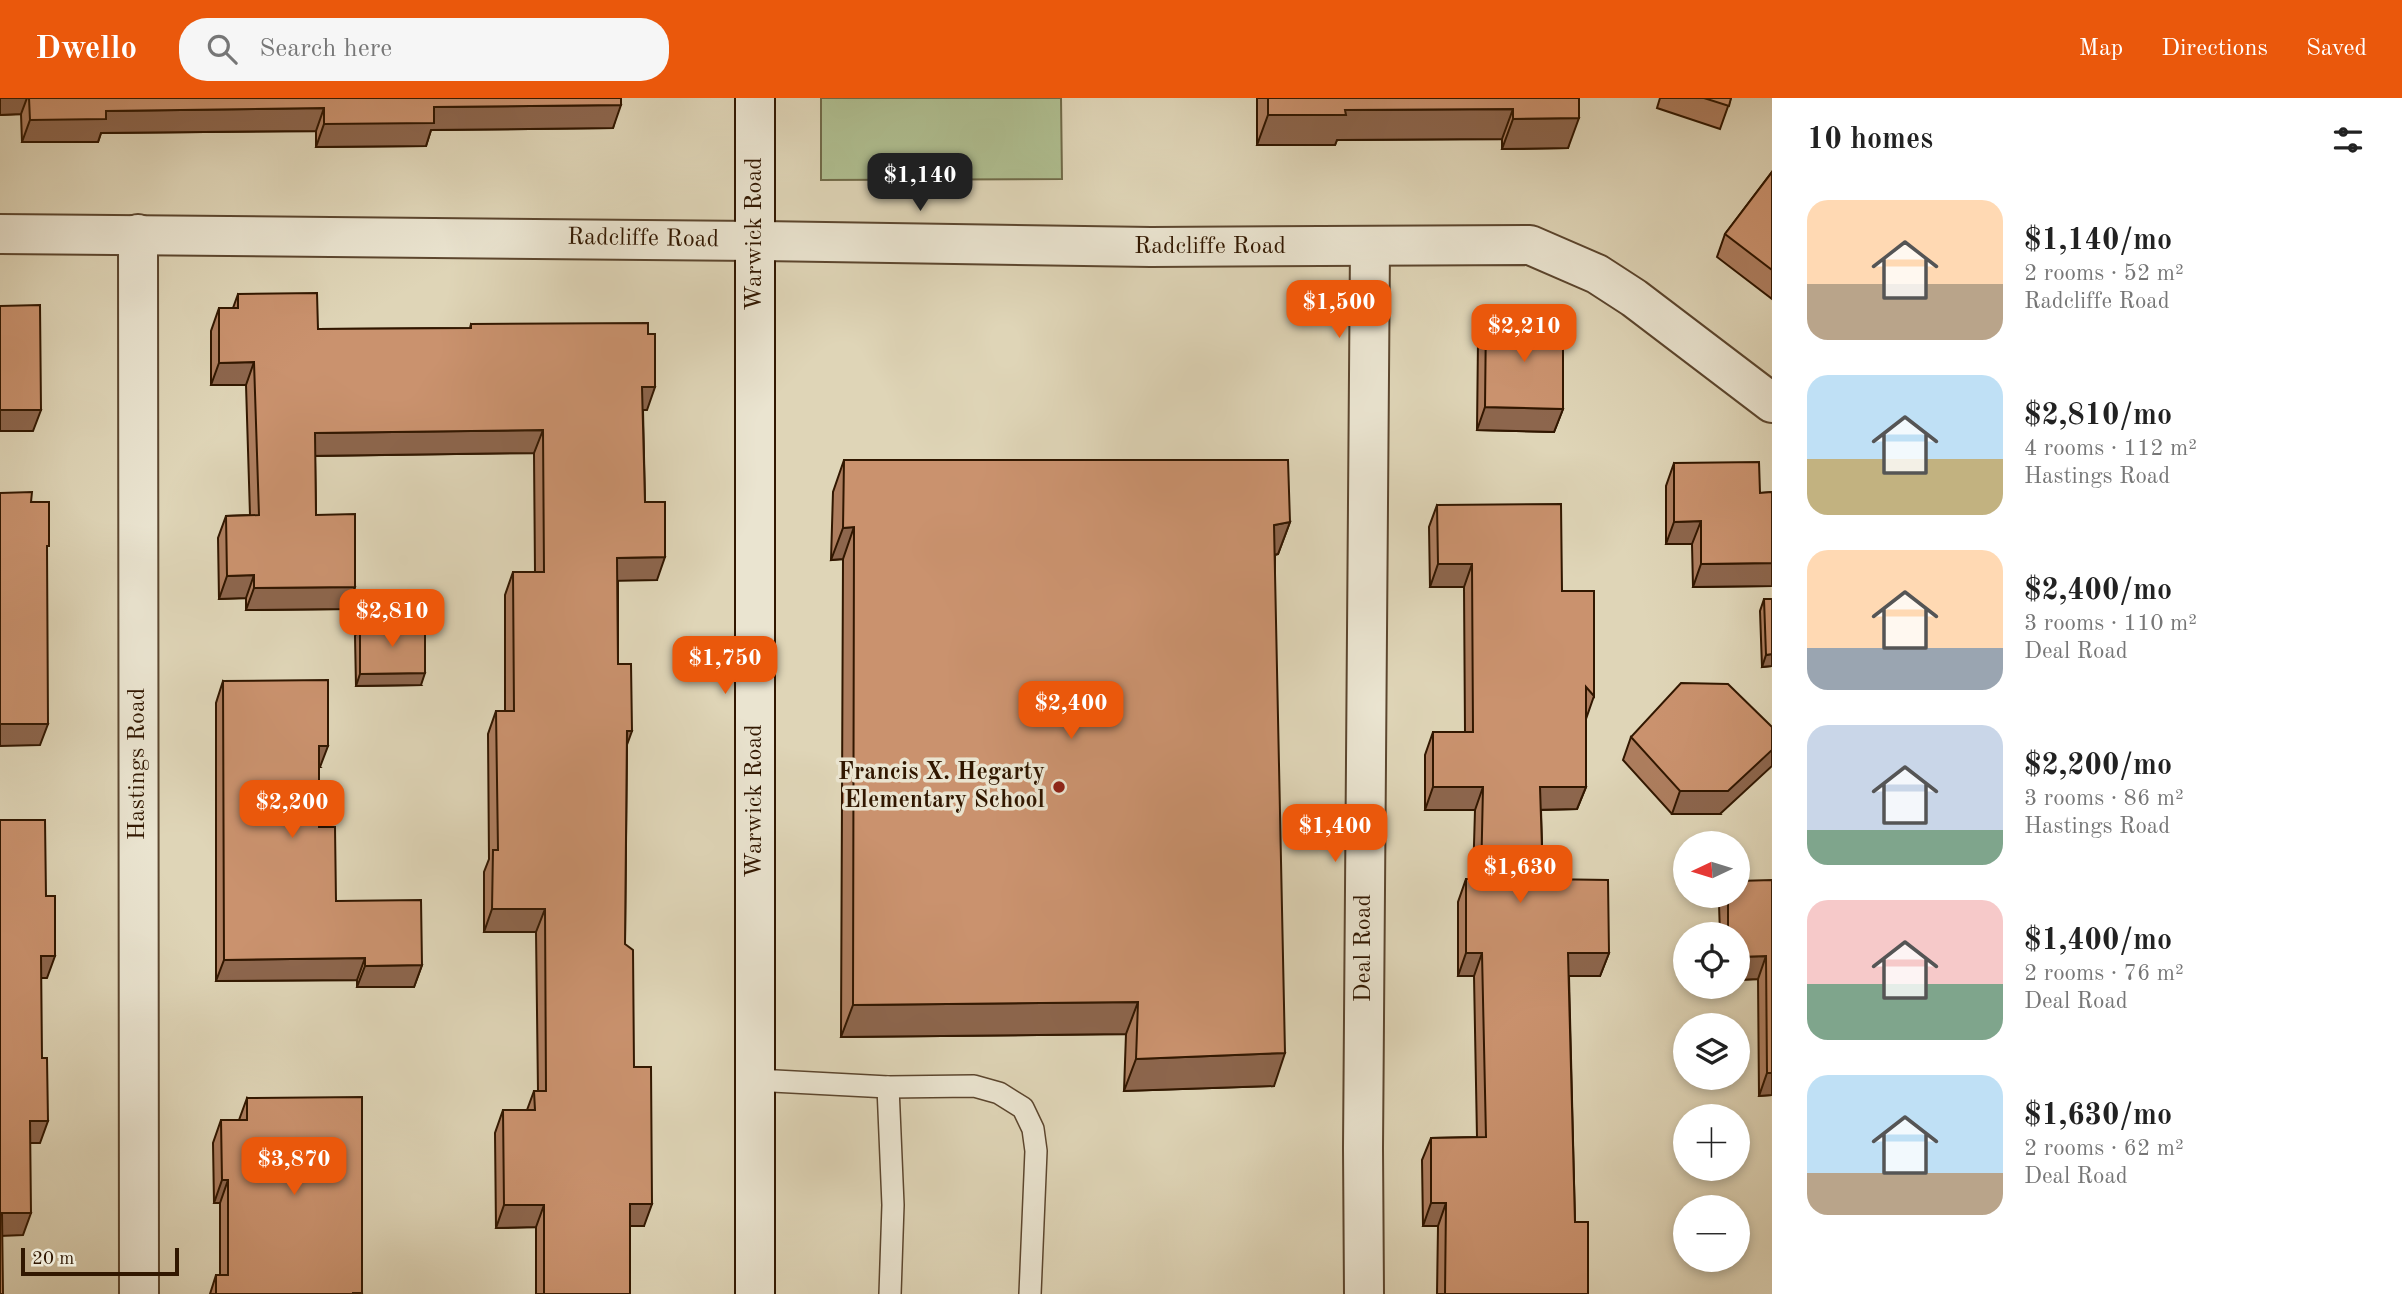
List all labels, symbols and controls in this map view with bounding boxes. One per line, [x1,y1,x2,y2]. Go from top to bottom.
search box [179,18,669,81]
icon: search [203,30,241,68]
text: Dwello [35,33,137,66]
text: Search here [259,36,392,62]
text: Map [2079,37,2123,61]
text: Directions [2161,37,2268,61]
text: Saved [2306,37,2367,61]
icon: filters [2329,121,2367,159]
text: 10 homes [1807,125,1933,155]
pin: $1,140 [863,153,977,213]
street label: Warwick Road [743,157,767,311]
text: $1,140 [883,164,957,187]
street label: Radcliffe Road [567,226,719,252]
text: $1,140/mo [2024,226,2172,256]
icon: home [1863,228,1947,312]
street label: Radcliffe Road [1134,235,1286,259]
text: 2 rooms · 52 m² [2024,262,2184,285]
pin: $1,500 [1282,280,1396,340]
text: Radcliffe Road [2024,290,2170,313]
text: $1,500 [1302,291,1376,314]
pin: $2,210 [1467,304,1581,364]
text: $2,210 [1487,315,1561,338]
text: $2,810/mo [2024,401,2172,431]
icon: home [1863,403,1947,487]
text: 4 rooms · 112 m² [2024,437,2197,460]
text: Hastings Road [2024,465,2170,488]
text: $2,400/mo [2024,576,2172,606]
icon: home [1863,578,1947,662]
pin: $2,810 [335,589,449,649]
text: $2,810 [355,600,429,623]
text: 3 rooms · 110 m² [2024,612,2197,635]
pin: $1,750 [668,636,782,696]
text: Deal Road [2024,640,2128,663]
text: $1,750 [688,647,762,670]
pin: $2,400 [1014,682,1128,741]
street label: Hastings Road [126,688,150,840]
text: $2,400 [1034,692,1108,715]
street label: Warwick Road [743,724,767,878]
text: $2,200/mo [2024,751,2172,781]
icon: home [1863,753,1947,837]
place label: Francis X. Hegarty Elementary School [838,761,1045,813]
marker: Francis X. Hegarty Elementary School [1051,779,1067,795]
pin: $2,200 [235,780,349,840]
text: 3 rooms · 86 m² [2024,787,2184,810]
text: $2,200 [255,791,329,814]
pin: $1,400 [1278,804,1392,864]
text: $1,400 [1298,815,1372,838]
text: Hastings Road [2024,815,2170,838]
north arrow [1673,831,1750,908]
map controls [1673,831,1750,1272]
pin: $1,630 [1463,846,1577,905]
text: $1,630 [1483,856,1557,879]
street label: Deal Road [1352,894,1376,1002]
button: locate [1673,922,1750,999]
text: $1,400/mo [2024,926,2172,956]
icon: home [1863,928,1947,1012]
text: 2 rooms · 76 m² [2024,962,2184,985]
text: Deal Road [2024,990,2128,1013]
button: layers [1673,1013,1750,1090]
text: $1,630/mo [2024,1101,2172,1131]
icon: home [1863,1103,1947,1187]
button: + [1673,1104,1750,1181]
text: 2 rooms · 62 m² [2024,1137,2184,1160]
pin: $3,870 [237,1138,351,1197]
text: $3,870 [257,1148,331,1171]
text: Deal Road [2024,1165,2128,1188]
button: − [1673,1195,1750,1272]
scale bar [21,1245,178,1277]
text: 20 m [32,1250,74,1269]

